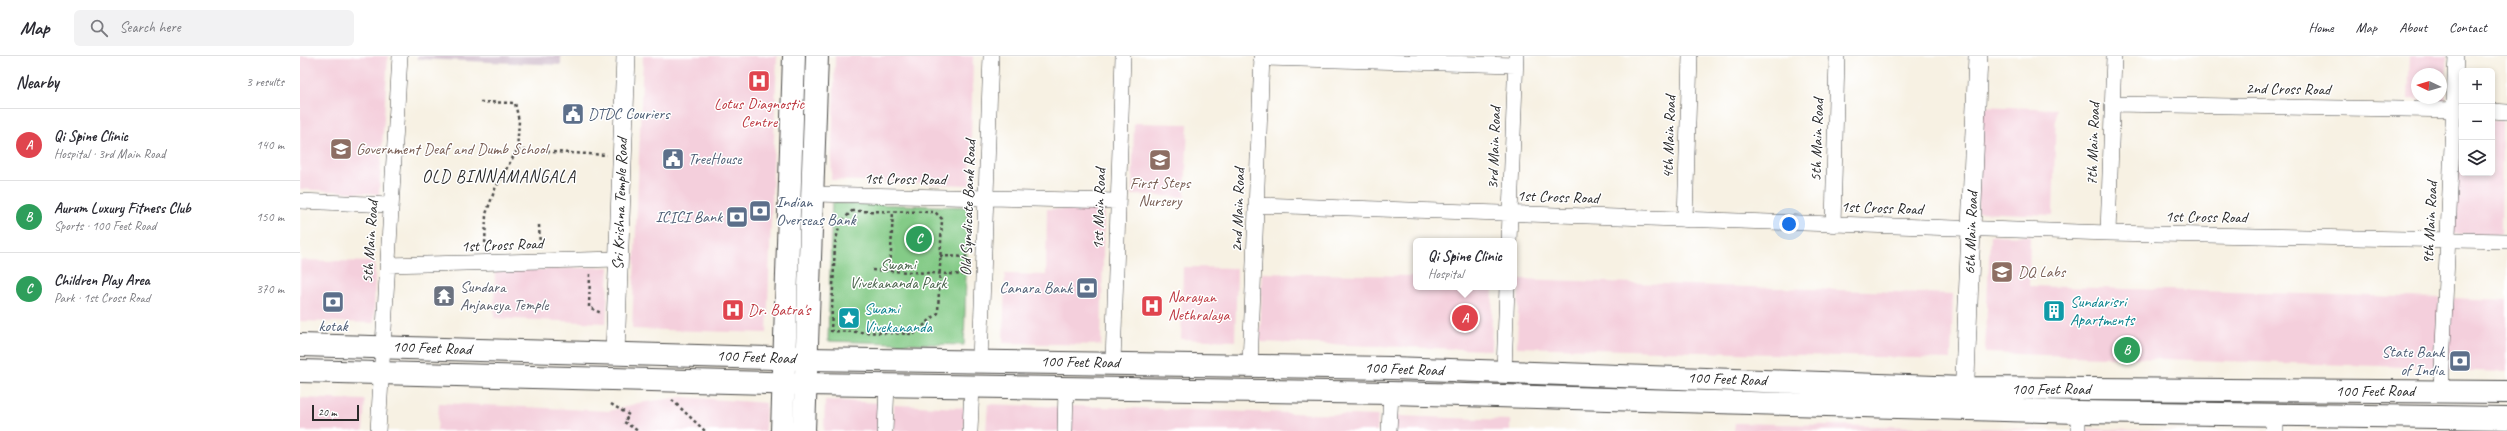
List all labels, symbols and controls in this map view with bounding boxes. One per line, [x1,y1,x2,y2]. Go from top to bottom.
search box [74,10,354,46]
text: Map [20,16,50,40]
icon: search [88,17,110,39]
text: Search here [120,18,181,37]
text: Home [2308,19,2334,36]
text: Map [2356,19,2377,36]
text: About [2399,19,2427,36]
text: Contact [2449,19,2487,36]
hospital icon: Lotus Diagnostic Centre [746,68,772,94]
north arrow [2411,68,2447,104]
map controls [2459,68,2495,176]
button: + [2459,68,2495,104]
text: Nearby [16,72,59,93]
text: 3 results [246,74,284,90]
street label: 2nd Cross Road [2245,78,2333,100]
street label: 4th Main Road [1658,92,1681,179]
place label: Lotus Diagnostic Centre [714,94,805,132]
street label: 5th Main Road [1806,95,1829,182]
street label: 7th Main Road [2082,99,2105,186]
public building icon: DTDC Couriers [560,101,586,127]
place label: DTDC Couriers [588,104,671,124]
street label: 3rd Main Road [1483,104,1506,190]
button: − [2459,104,2495,140]
text: Qi Spine Clinic [54,127,128,146]
street label: Sri Krishna Temple Road [608,135,632,271]
school or university icon: Government Deaf and Dumb School [328,136,354,162]
text: A [26,137,32,153]
text: 140 m [256,137,284,153]
street label: Old Syndicate Bank Road [956,137,980,276]
place label: Government Deaf and Dumb School [356,139,550,159]
button: layers [2459,140,2495,176]
text: Hospital · 3rd Main Road [54,146,165,162]
public building icon: TreeHouse [660,146,686,172]
school or university icon: First Steps Nursery [1147,147,1173,173]
place label: TreeHouse [688,149,743,169]
street label: 1st Main Road [1088,165,1111,250]
street label: 2nd Main Road [1227,165,1250,252]
district label: OLD BINNAMANGALA [422,166,576,187]
street label: 1st Cross Road [864,168,949,190]
place label: First Steps Nursery [1130,173,1192,211]
street label: 9th Main Road [2418,178,2442,265]
street label: 1st Cross Road [1517,186,1602,209]
street label: 6th Main Road [1960,188,1983,275]
place label: Indian Overseas Bank [776,192,857,230]
street label: 5th Main Road [357,197,383,284]
street label: 1st Cross Road [1841,197,1926,220]
bank icon: Indian Overseas Bank [747,198,773,224]
text: Aurum Luxury Fitness Club [54,199,191,218]
bank icon: ICICI Bank [724,204,750,230]
street label: 1st Cross Road [2165,206,2250,228]
place label: ICICI Bank [655,207,723,227]
text: B [26,209,32,225]
text: 150 m [256,209,284,225]
your location [1779,214,1799,234]
text: Sports · 100 Feet Road [54,218,156,234]
pin: C [906,224,932,254]
street label: 1st Cross Road [461,233,546,256]
popup [1413,238,1517,290]
text: Qi Spine Clinic [1428,247,1502,266]
park label: Swami Vivekananda Park [850,255,948,293]
school or university icon: DQ Labs [1989,259,2015,285]
place label: DQ Labs [2018,262,2067,282]
text: Hospital [1428,266,1464,282]
text: Children Play Area [54,271,150,290]
bank icon: Canara Bank [1074,275,1100,301]
place label: Sundara Anjaneya Temple [460,277,550,315]
place label: Canara Bank [999,278,1073,298]
text: C [26,281,32,297]
text: 370 m [256,281,284,297]
temple icon: Sundara Anjaneya Temple [431,283,457,309]
place label: Narayan Nethralaya [1168,287,1230,325]
bank icon: kotak [320,289,346,315]
text: Park · 1st Cross Road [54,290,150,306]
place label: Sundarisri Apartments [2070,292,2136,330]
hospital icon: Narayan Nethralaya [1139,293,1165,319]
hospital icon: Dr. Batra's [720,297,746,323]
building icon: Sundarisri Apartments [2041,298,2067,324]
place label: Swami Vivekananda [864,299,934,337]
place label: Dr. Batra's [748,300,812,320]
pin: A [1452,303,1478,333]
place icon: Swami Vivekananda [836,305,862,331]
place label: kotak [318,316,349,336]
pin: B [2114,335,2140,365]
street label: 100 Feet Road [392,337,475,359]
place label: State Bank of India [2381,342,2445,380]
street label: 100 Feet Road [716,346,799,368]
bank icon: State Bank of India [2447,348,2473,374]
street label: 100 Feet Road [1040,351,1122,373]
street label: 100 Feet Road [1364,358,1447,380]
street label: 100 Feet Road [1687,368,1770,390]
street label: 100 Feet Road [2012,379,2093,399]
street label: 100 Feet Road [2336,381,2417,401]
scale bar [312,403,359,422]
text: 20 m [318,405,337,419]

